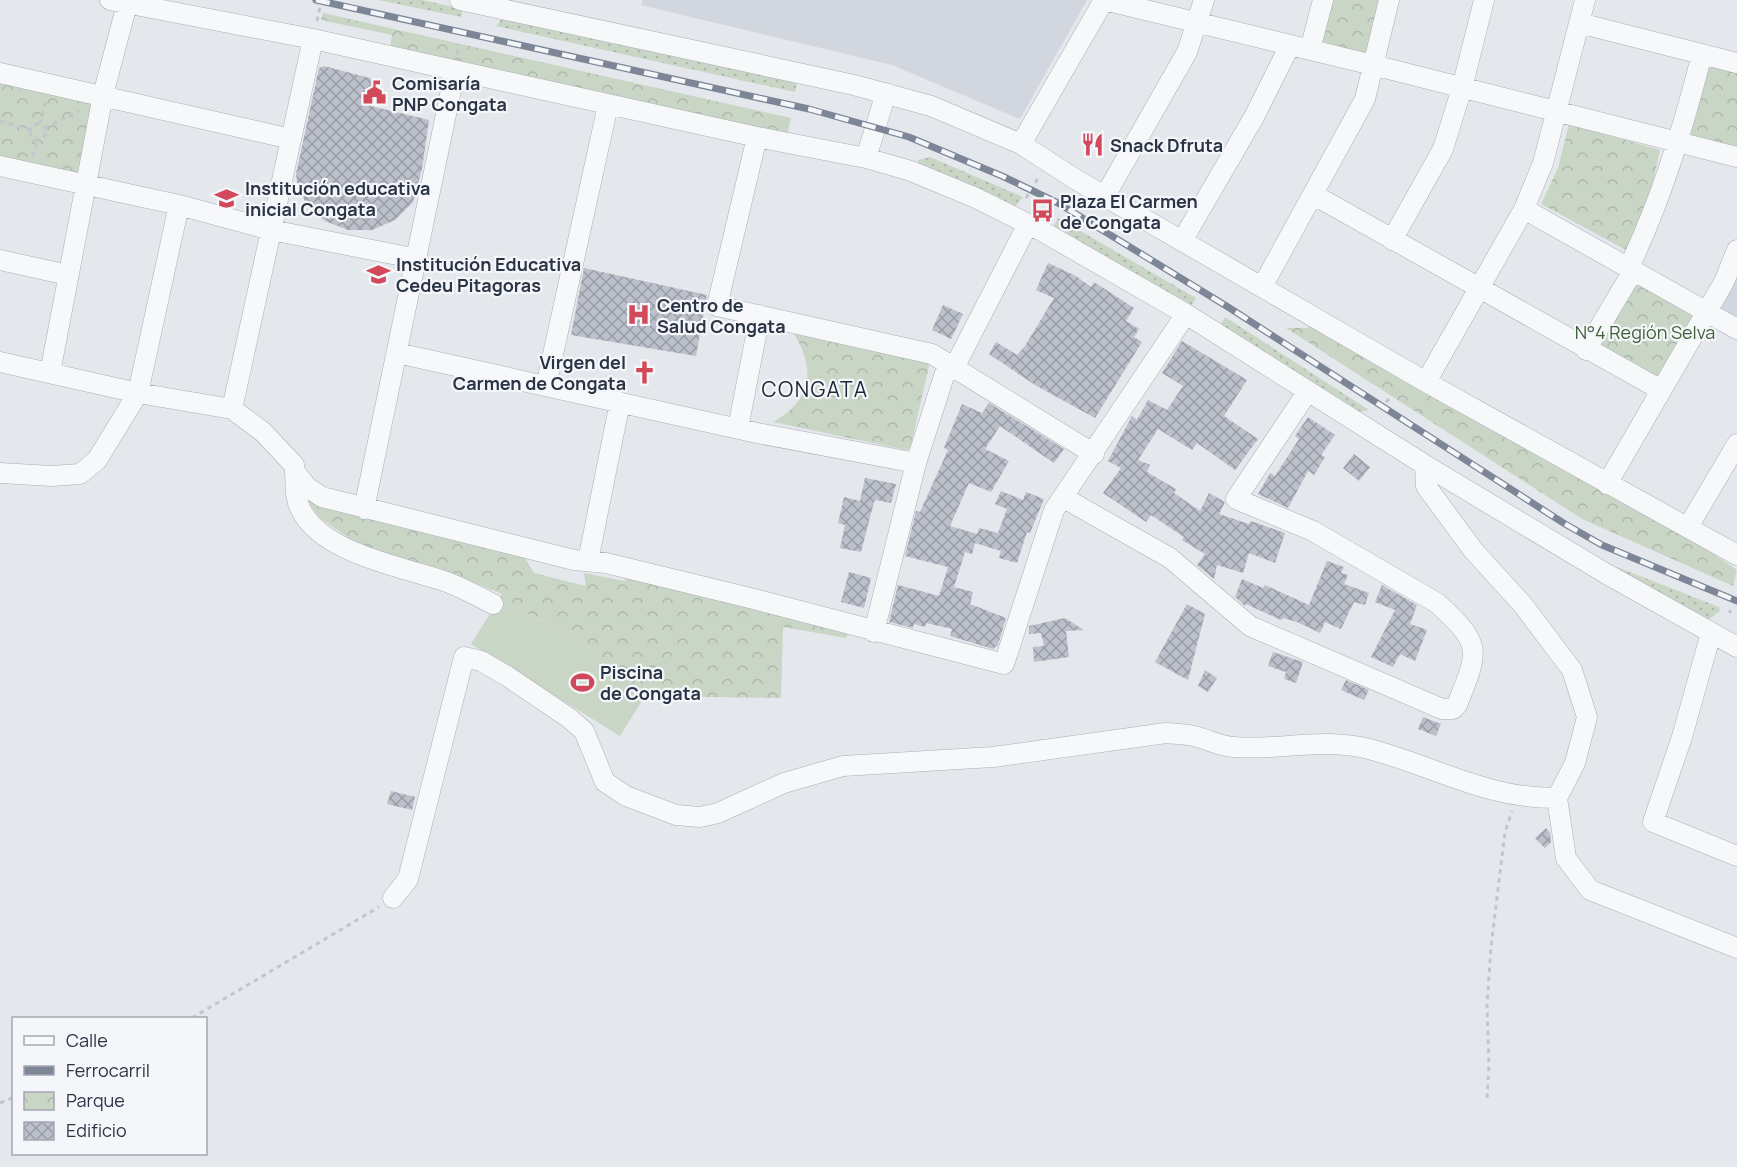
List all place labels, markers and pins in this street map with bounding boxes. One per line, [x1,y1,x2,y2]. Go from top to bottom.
place label: Comisaría PNP Congata [392,71,507,116]
public building icon: Comisaría PNP Congata [361,80,387,106]
restaurant icon: Snack Dfruta [1079,132,1105,158]
place label: Snack Dfruta [1110,133,1223,157]
place label: Institución educativa inicial Congata [245,176,430,221]
school or university icon: Institución educativa inicial Congata [214,185,240,211]
place label: Plaza El Carmen de Congata [1060,189,1198,234]
bus stop icon: Plaza El Carmen de Congata [1029,198,1055,224]
place label: Institución Educativa Cedeu Pitagoras [396,252,581,297]
school or university icon: Institución Educativa Cedeu Pitagoras [365,261,391,287]
place label: Centro de Salud Congata [657,293,786,338]
hospital icon: Centro de Salud Congata [626,302,652,328]
place label: Virgen del Carmen de Congata [453,350,626,395]
church icon: Virgen del Carmen de Congata [631,359,657,385]
place label: Piscina de Congata [600,660,701,705]
sports icon: Piscina de Congata [569,669,595,695]

